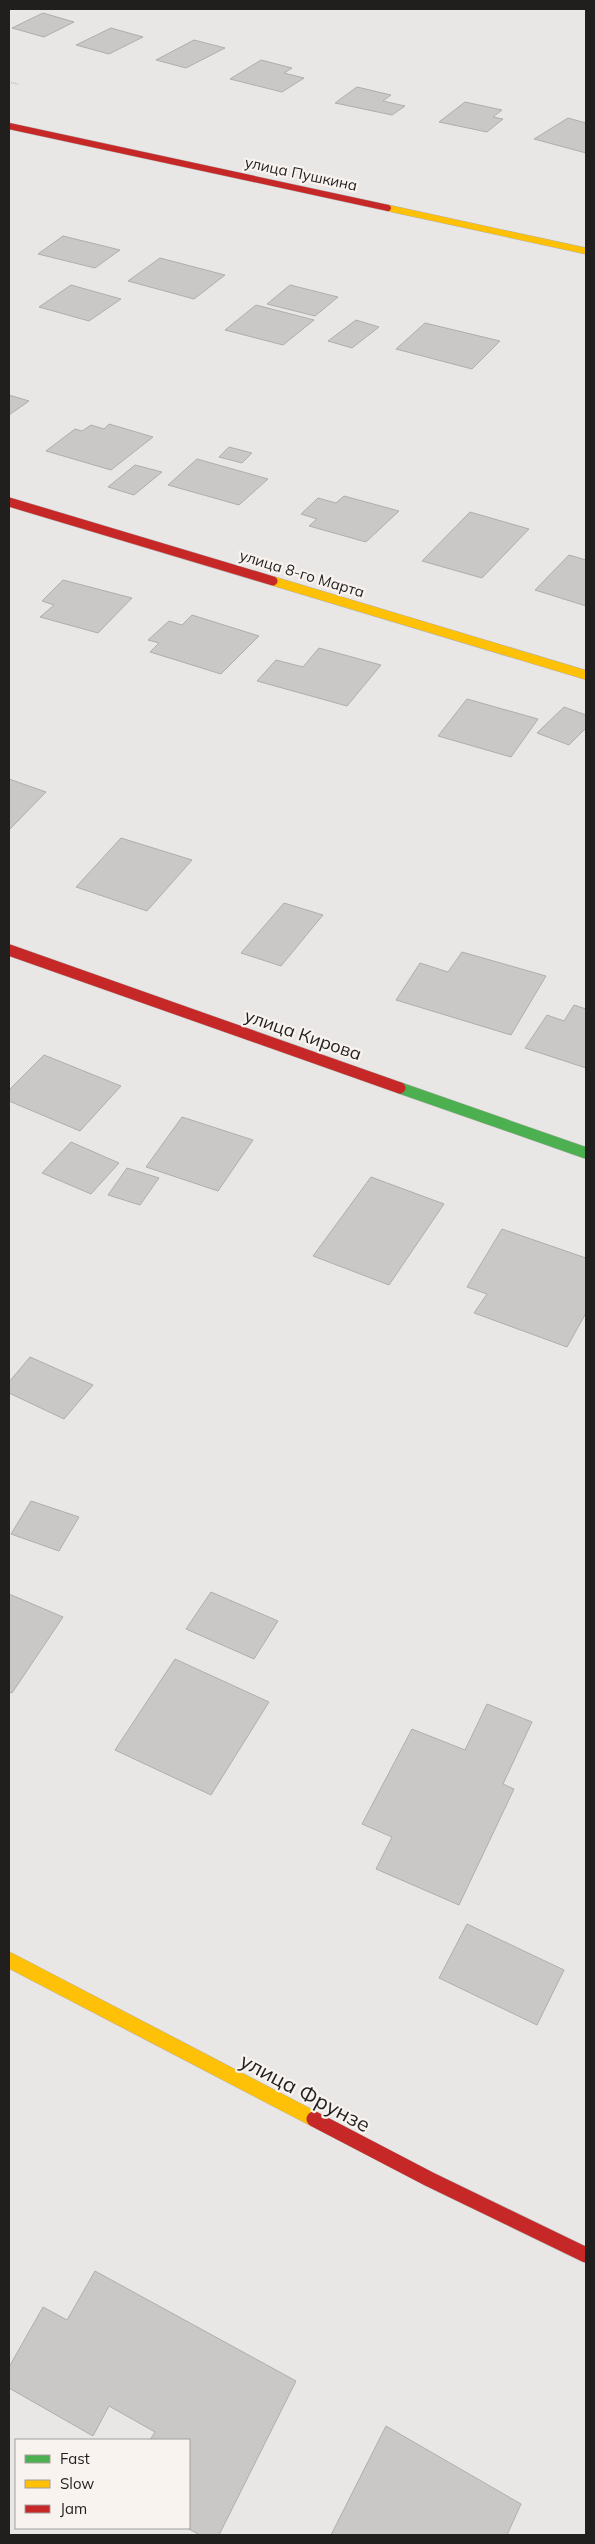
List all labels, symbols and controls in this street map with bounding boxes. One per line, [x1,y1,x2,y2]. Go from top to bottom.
street label: улица Пушкина [243,152,359,195]
street label: улица 8-го Марта [237,546,367,602]
street label: улица Кирова [242,1004,365,1065]
street label: улица Фрунзе [236,2047,375,2137]
legend [15,2439,190,2529]
text: Fast [60,2449,90,2468]
text: Slow [60,2474,94,2493]
text: Jam [60,2499,87,2518]

